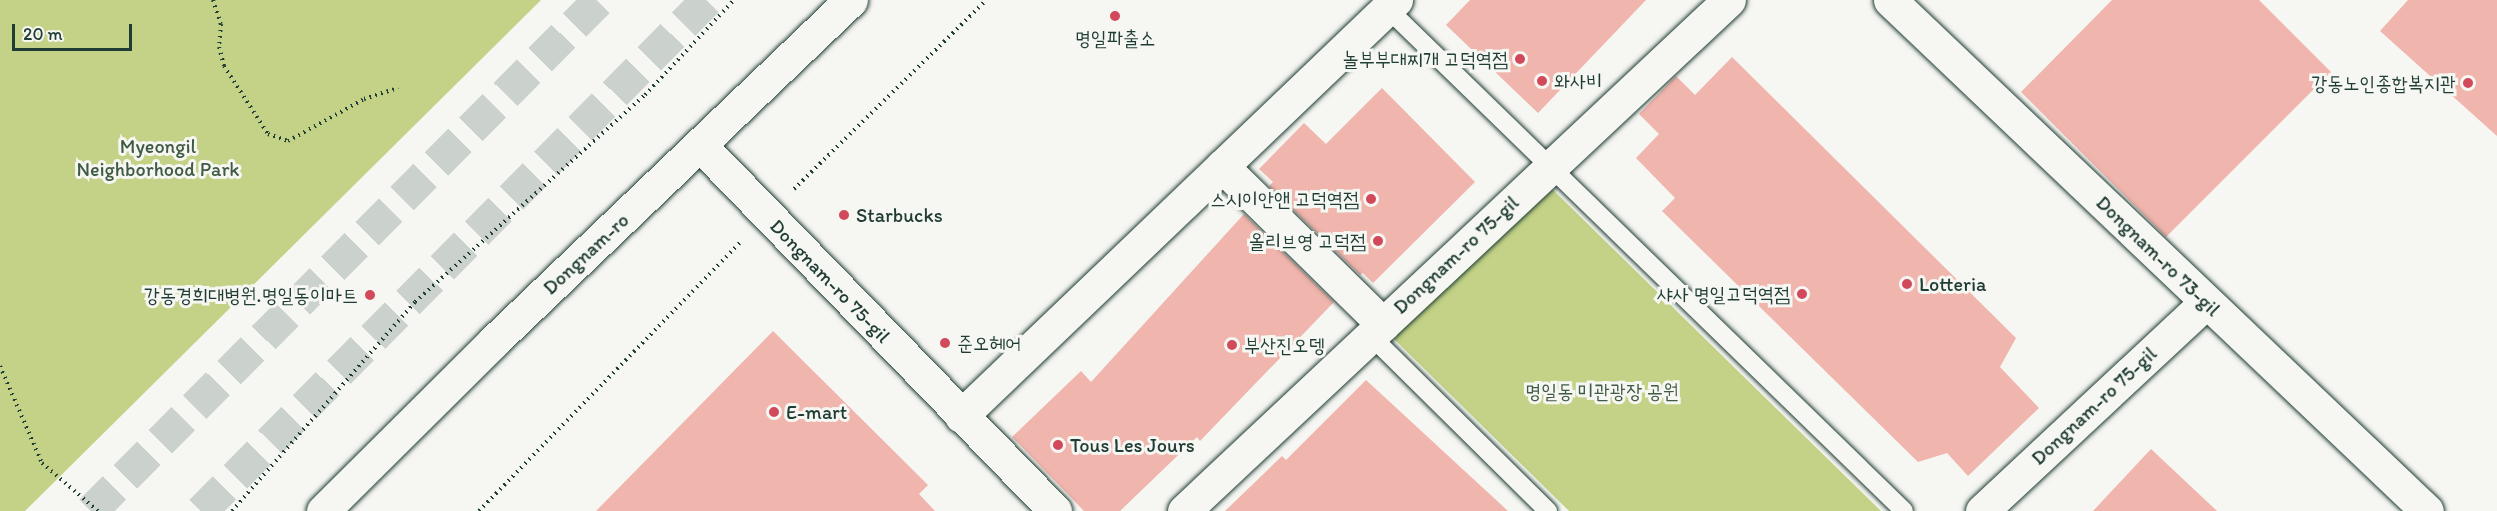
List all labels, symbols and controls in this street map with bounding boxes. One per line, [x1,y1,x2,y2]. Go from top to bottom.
marker: 명일파출소 [1108,9,1122,23]
scale bar [15,12,135,50]
text: 20 m [23,23,63,45]
place label: 명일파출소 [1075,26,1155,50]
place label: 놀부부대찌개 고덕역점 [1343,47,1508,71]
marker: 놀부부대찌개 고덕역점 [1513,52,1527,66]
place label: 와사비 [1554,69,1602,93]
place label: 강동노인종합복지관 [2311,71,2456,95]
marker: 와사비 [1535,74,1549,88]
marker: 강동노인종합복지관 [2461,76,2475,90]
park label: Myeongil Neighborhood Park [77,134,239,181]
place label: 스시이안앤 고덕역점 [1210,187,1359,211]
street label: Dongnam-ro 75-gil [1388,191,1524,319]
street label: Dongnam-ro 73-gil [2091,191,2225,321]
marker: 스시이안앤 고덕역점 [1364,192,1378,206]
place label: Starbucks [856,203,943,227]
street label: Dongnam-ro [538,208,634,300]
marker: Starbucks [837,208,851,222]
street label: Dongnam-ro 75-gil [765,214,895,348]
place label: 올리브영 고덕점 [1249,229,1366,253]
marker: 올리브영 고덕점 [1371,234,1385,248]
place label: Lotteria [1919,272,1987,296]
marker: Lotteria [1900,277,1914,291]
place label: 샤사 명일고덕역점 [1657,282,1790,306]
place label: 강동경희대병원.명일동이마트 [144,283,358,307]
marker: 샤사 명일고덕역점 [1795,287,1809,301]
marker: 강동경희대병원.명일동이마트 [363,288,377,302]
place label: 준오헤어 [957,331,1021,355]
place label: 부산진오뎅 [1244,333,1324,357]
marker: 준오헤어 [938,336,952,350]
marker: 부산진오뎅 [1225,338,1239,352]
street label: Dongnam-ro 75-gil [2026,342,2162,470]
park label: 명일동 미관광장 공원 [1525,379,1679,403]
place label: E-mart [786,400,847,424]
marker: E-mart [767,405,781,419]
place label: Tous Les Jours [1070,433,1194,457]
marker: Tous Les Jours [1051,438,1065,452]

